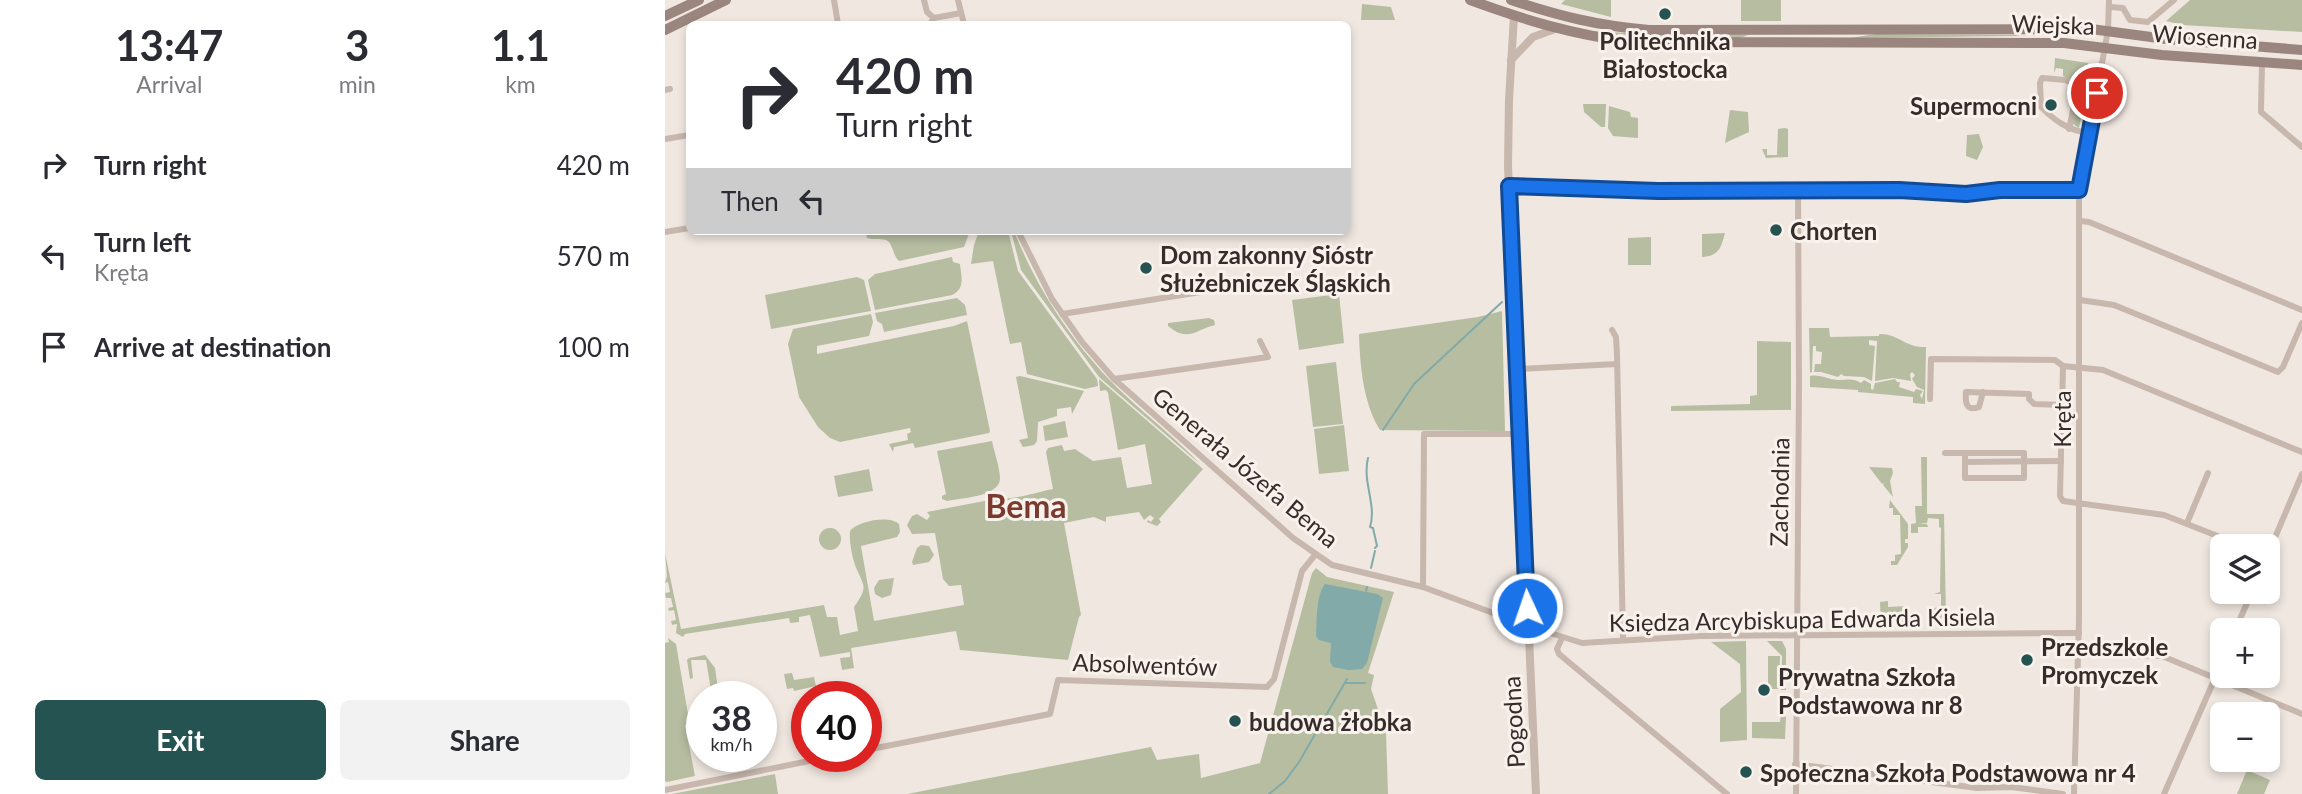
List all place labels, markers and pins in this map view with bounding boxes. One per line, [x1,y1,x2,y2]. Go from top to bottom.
marker: Politechnika Białostocka [1657,6,1673,22]
place label: Politechnika Białostocka [1599,26,1731,83]
pin [2067,63,2127,123]
place label: Supermocni [1910,91,2037,120]
marker: Supermocni [2043,97,2059,113]
place label: Chorten [1790,216,1877,245]
marker: Chorten [1768,222,1784,238]
place label: Dom zakonny Sióstr Służebniczek Śląskich [1160,240,1391,297]
marker: Dom zakonny Sióstr Służebniczek Śląskich [1138,260,1154,276]
place label: Przedszkole Promyczek [2041,632,2168,689]
marker: Przedszkole Promyczek [2019,652,2035,668]
place label: Prywatna Szkoła Podstawowa nr 8 [1778,662,1963,719]
marker: Prywatna Szkoła Podstawowa nr 8 [1756,682,1772,698]
place label: budowa żłobka [1249,707,1412,736]
marker: budowa żłobka [1227,713,1243,729]
place label: Społeczna Szkoła Podstawowa nr 4 [1760,758,2136,787]
marker: Społeczna Szkoła Podstawowa nr 4 [1738,764,1754,780]

